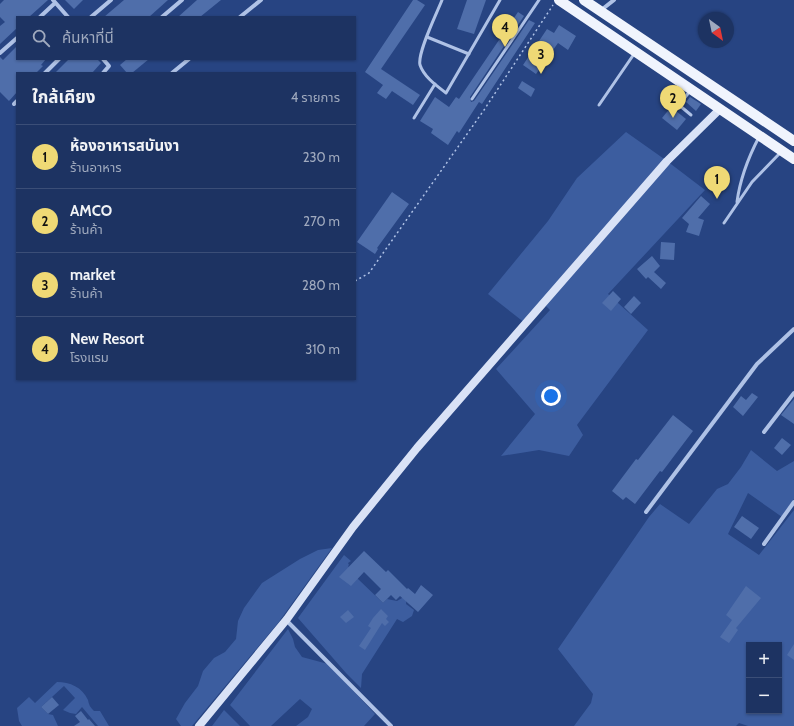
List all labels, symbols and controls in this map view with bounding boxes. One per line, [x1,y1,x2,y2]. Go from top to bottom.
north arrow [698,12,734,48]
pin: 4 [492,14,518,47]
search box [16,16,356,60]
icon: search [30,27,52,49]
text: ค้นหาที่นี่ [62,29,114,47]
pin: 3 [528,41,554,74]
pin: 2 [660,85,686,118]
text: ใกล้เคียง [32,87,95,107]
text: 4 รายการ [291,89,340,105]
text: ห้องอาหารสบันงา [70,137,179,155]
text: 1 [43,149,47,165]
text: 230 m [303,149,340,165]
text: ร้านอาหาร [70,159,122,175]
pin: 1 [704,166,730,199]
text: AMCO [70,202,112,220]
text: 2 [42,213,48,229]
text: 270 m [303,213,340,229]
text: ร้านค้า [70,221,103,237]
text: market [70,266,115,284]
text: 3 [41,277,49,293]
text: 280 m [302,277,340,293]
text: ร้านค้า [70,285,103,301]
text: New Resort [70,330,144,348]
text: 4 [41,341,49,357]
text: 310 m [305,341,340,357]
text: โรงแรม [70,349,109,365]
your location [541,386,561,406]
map controls [746,642,782,714]
button: + [746,642,782,678]
button: − [746,678,782,714]

